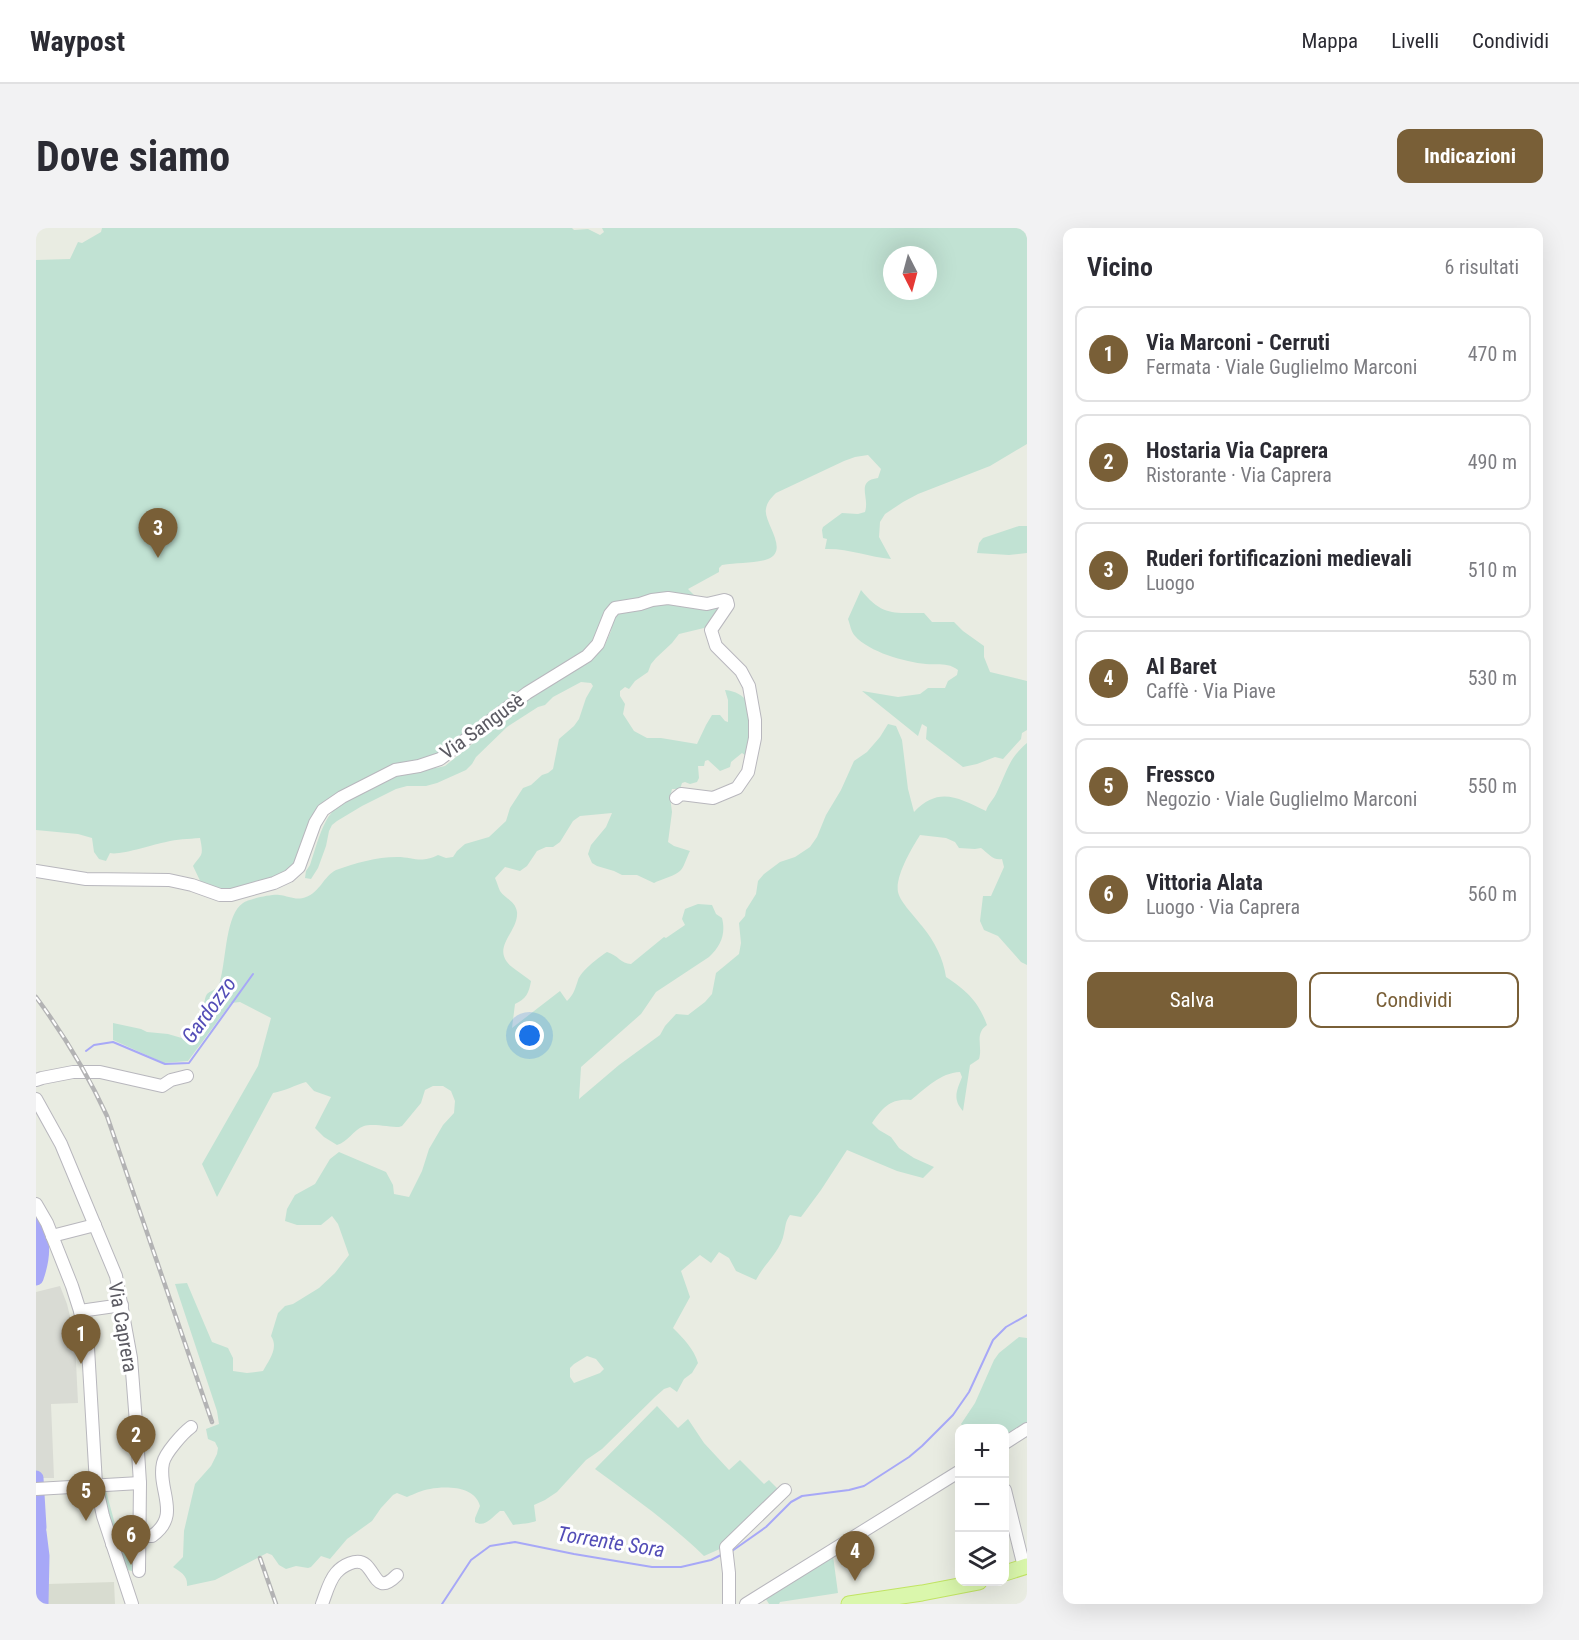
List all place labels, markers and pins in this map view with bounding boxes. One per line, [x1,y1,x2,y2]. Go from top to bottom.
pin: 3 [138,508,178,558]
pin: 1 [62,1314,100,1364]
pin: 2 [116,1416,156,1465]
pin: 5 [67,1472,106,1521]
pin: 6 [112,1516,151,1565]
pin: 4 [836,1532,874,1581]

